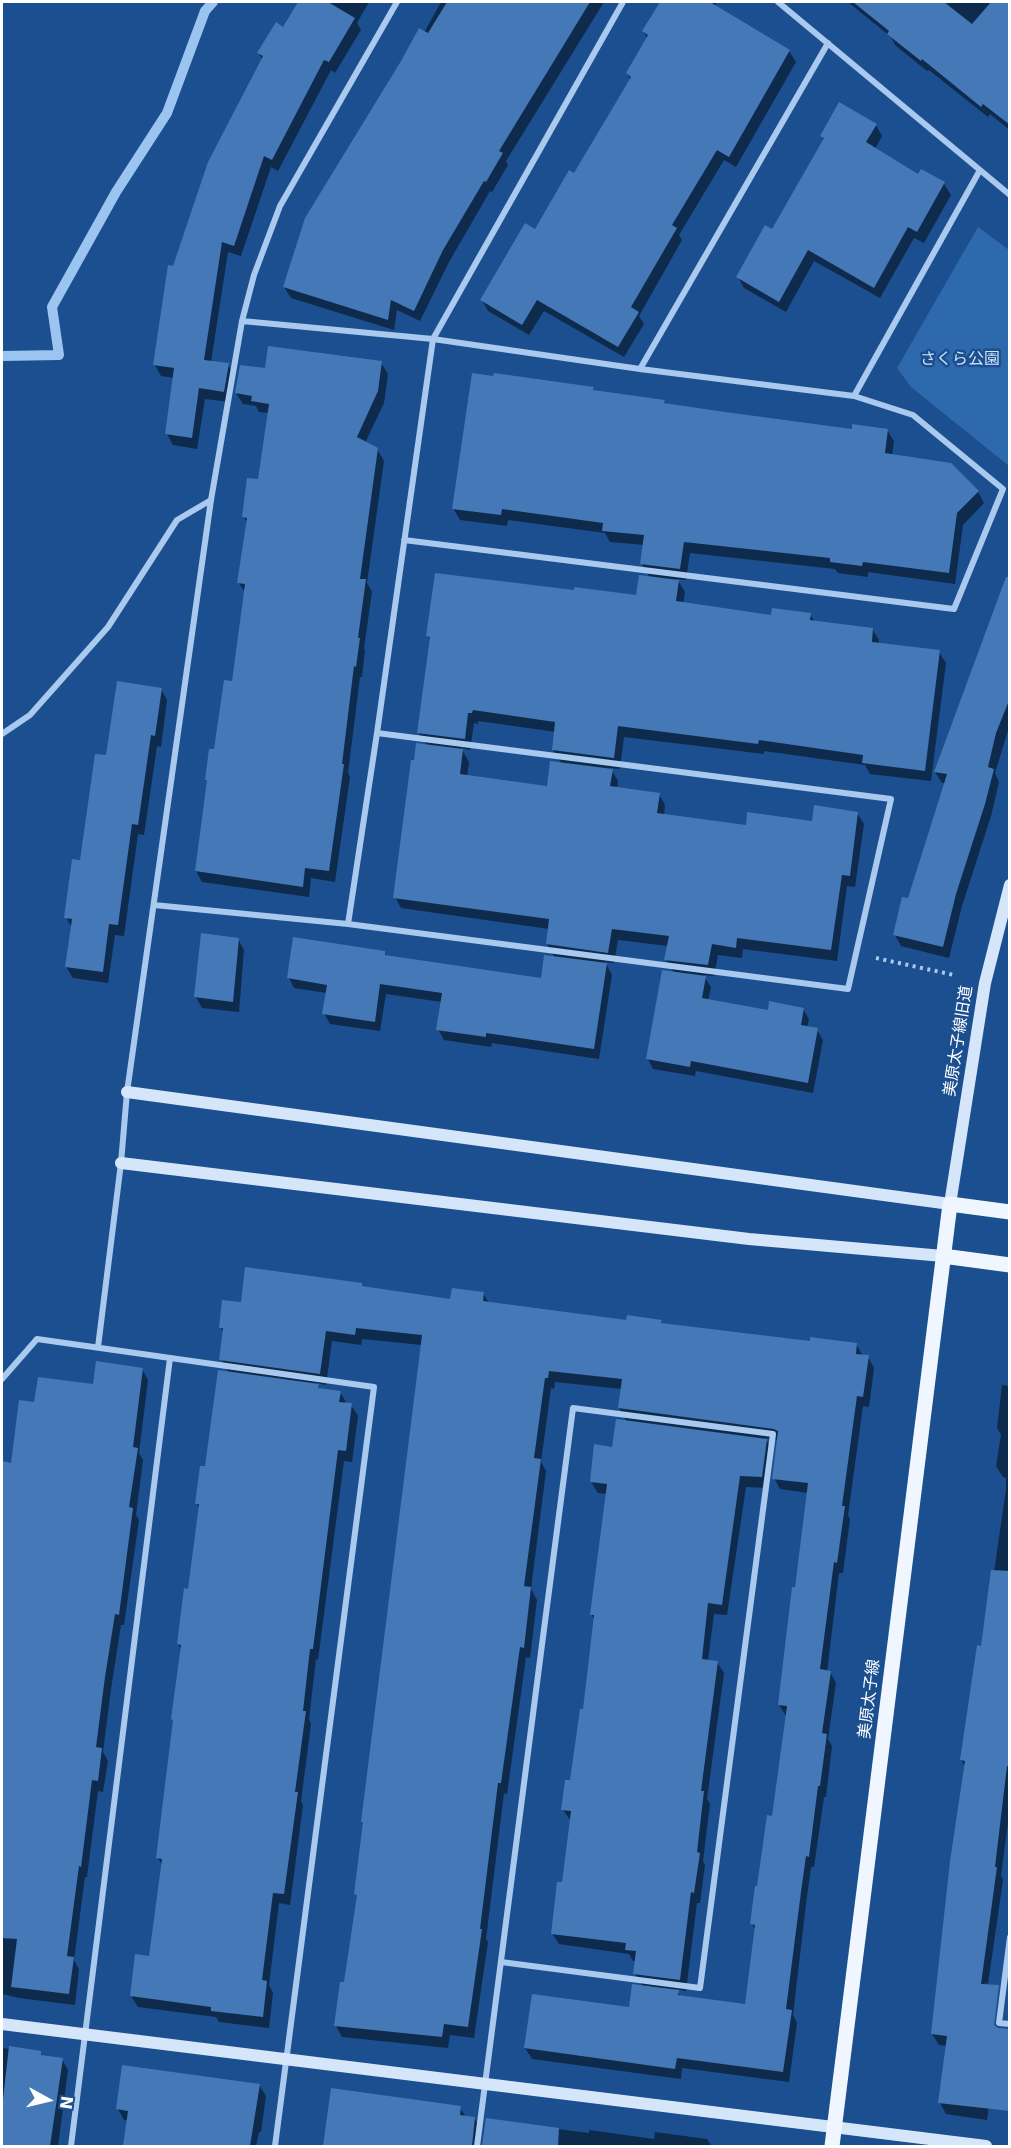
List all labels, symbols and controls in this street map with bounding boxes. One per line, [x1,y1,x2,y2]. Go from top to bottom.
park label: さくら公園 [920,350,1000,370]
street label: 美原太子線旧道 [941,984,977,1098]
street label: 美原太子線 [856,1658,884,1740]
north arrow [18,2070,78,2130]
text: N [56,2095,77,2111]

